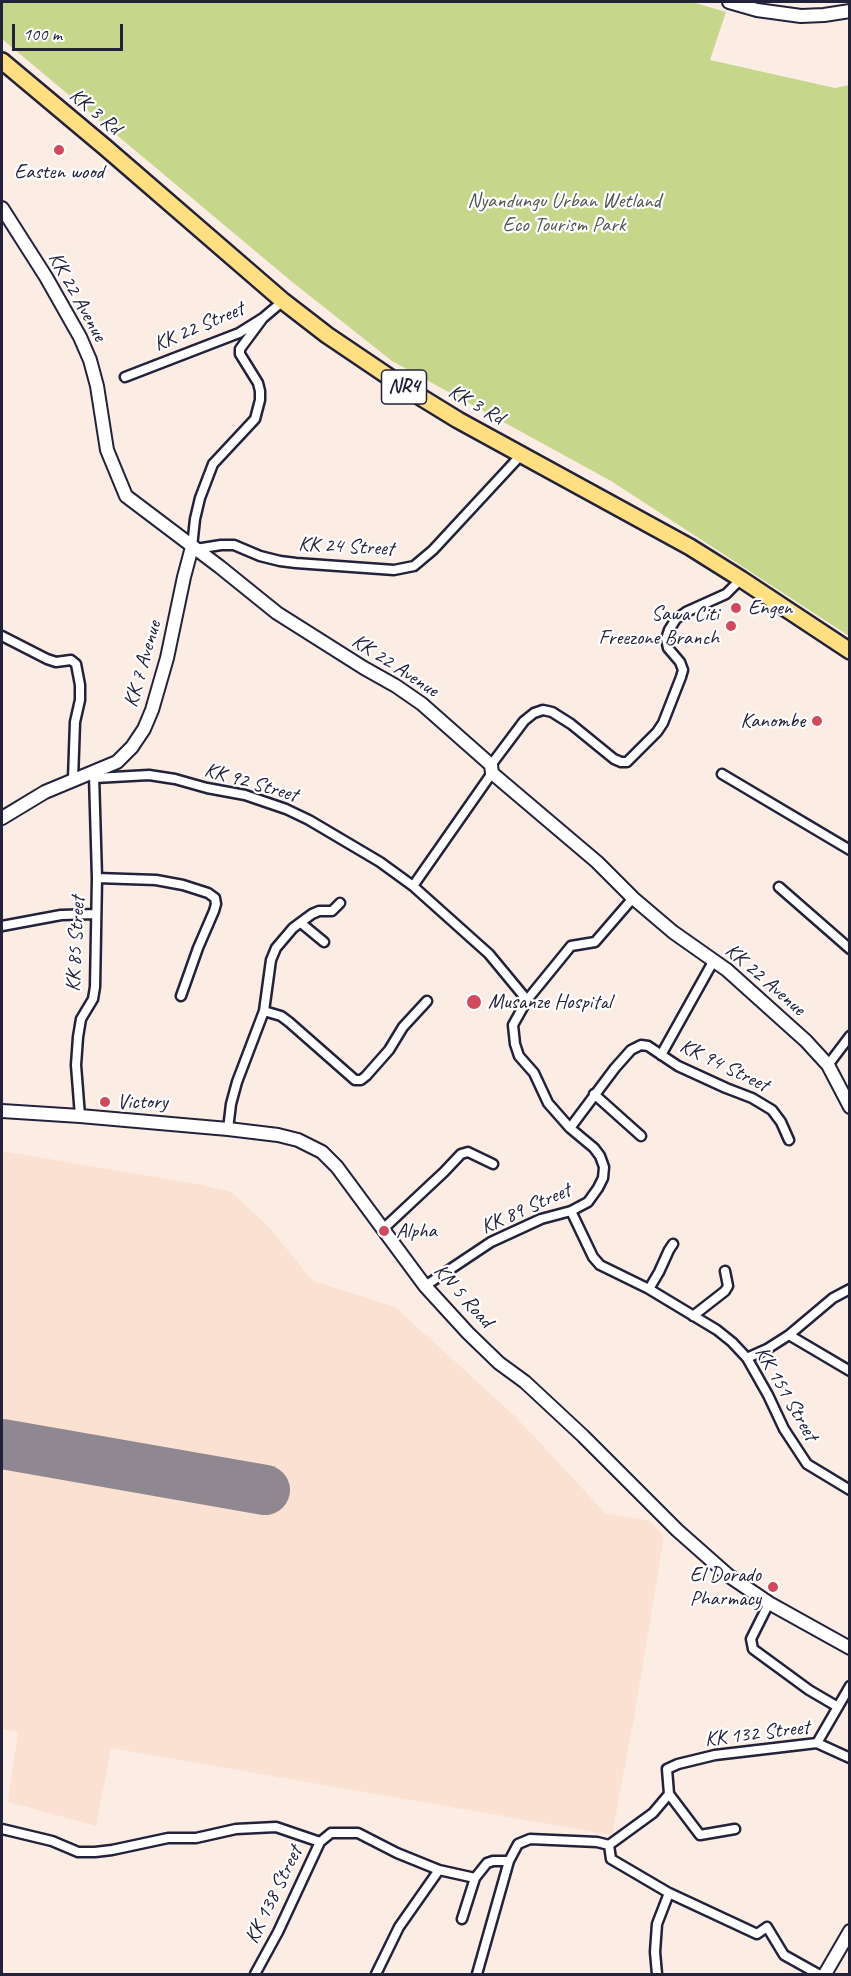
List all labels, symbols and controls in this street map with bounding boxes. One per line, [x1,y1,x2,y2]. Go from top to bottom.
scale bar [15,12,126,50]
text: 100 m [23,23,62,45]
street label: KK 3 Rd [64,83,126,141]
marker: Easten wood [52,143,66,157]
place label: Easten wood [14,159,104,185]
park label: Nyandungu Urban Wetland Eco Tourism Park [467,188,661,238]
street label: KK 22 Avenue [42,248,112,346]
street label: KK 22 Street [150,297,248,357]
road number: NR4 [382,370,426,404]
street label: KK 3 Rd [444,379,508,431]
street label: KK 24 Street [298,532,394,562]
place label: Engen [748,595,792,621]
place label: Sawa Citi Freezone Branch [599,601,719,651]
marker: Engen [729,601,743,615]
street label: KK 7 Avenue [119,618,167,710]
marker: Sawa Citi Freezone Branch [724,619,738,633]
street label: KK 22 Avenue [347,629,443,703]
place label: Kanombe [741,708,805,734]
marker: Kanombe [810,714,824,728]
street label: KK 92 Street [202,758,300,808]
street label: KK 85 Street [61,896,91,992]
street label: KK 22 Avenue [720,938,810,1022]
place label: Musanze Hospital [488,989,612,1015]
marker: Musanze Hospital [465,993,483,1011]
street label: KK 94 Street [675,1034,773,1098]
place label: Victory [117,1089,168,1115]
marker: Victory [98,1095,112,1109]
street label: KK 89 Street [477,1178,575,1240]
place label: Alpha [396,1218,437,1244]
marker: Alpha [377,1224,391,1238]
street label: KN 5 Road [428,1259,498,1333]
street label: KK 151 Street [749,1342,823,1446]
place label: El Dorado Pharmacy [690,1562,761,1612]
marker: El Dorado Pharmacy [766,1580,780,1594]
street label: KK 132 Street [703,1715,811,1753]
street label: KK 138 Street [240,1842,308,1948]

